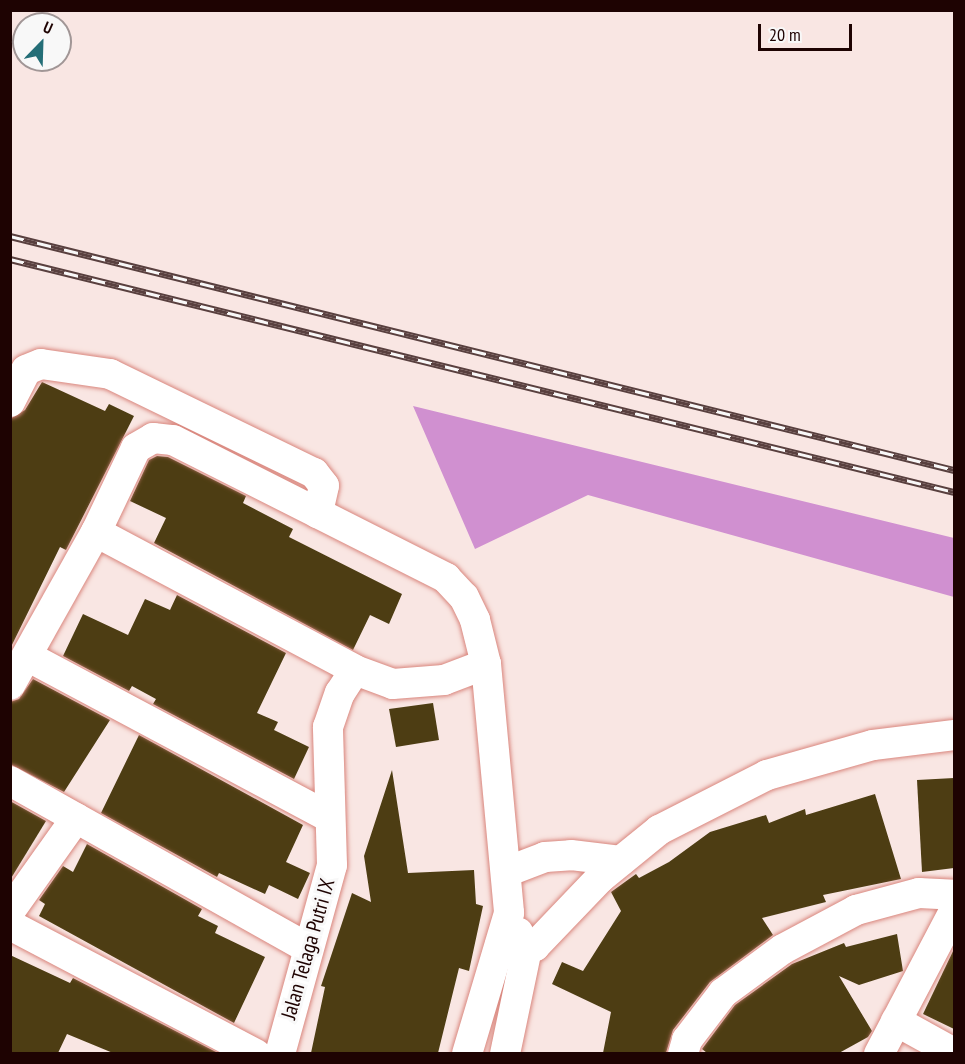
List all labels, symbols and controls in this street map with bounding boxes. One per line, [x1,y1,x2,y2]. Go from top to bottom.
north arrow [12,12,72,72]
scale bar [761,12,856,50]
text: U [41,16,56,38]
text: 20 m [769,23,801,46]
street label: Jalan Telaga Putri IX [276,876,340,1022]

